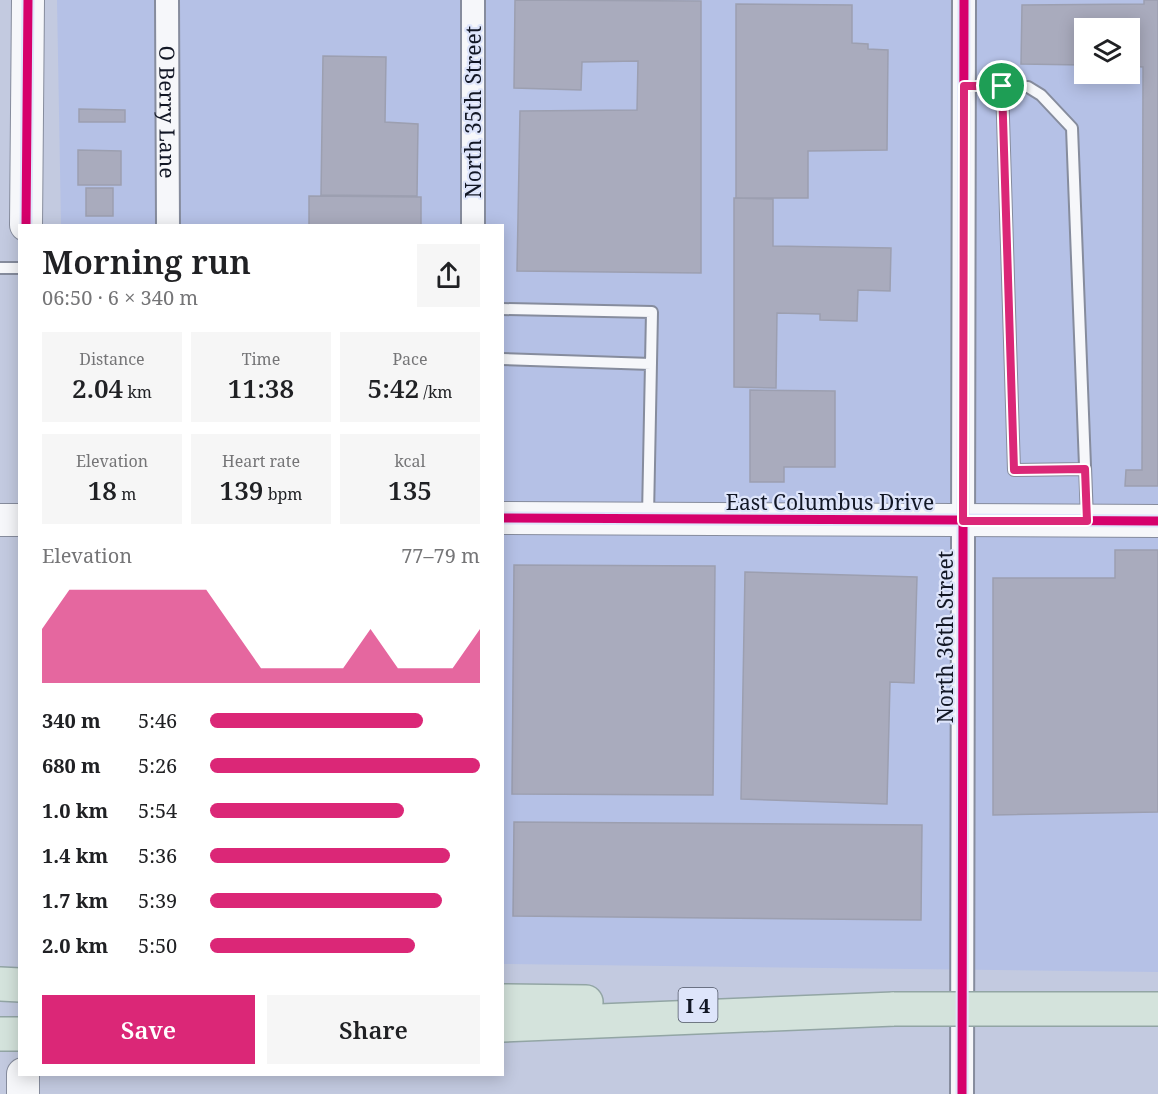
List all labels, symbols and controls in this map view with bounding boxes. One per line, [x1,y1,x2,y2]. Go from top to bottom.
map controls [1074,18,1140,84]
button: layers [1074,18,1140,84]
street label: North 35th Street [459,26,487,198]
street label: O Berry Lane [153,45,182,179]
pin [976,60,1027,111]
icon: arrive [985,69,1018,102]
text: Morning run [42,239,251,284]
button: share [417,244,480,307]
text: 06:50 · 6 × 340 m [42,284,198,311]
text: Distance [79,348,145,370]
text: Time [242,348,280,370]
text: Pace [392,348,428,370]
text: 2.04 [72,370,123,406]
text: 11:38 [228,370,294,406]
text: 5:42 [368,370,419,406]
text: km [123,381,152,403]
text: /km [419,381,452,403]
text: Elevation [76,450,148,472]
text: Heart rate [222,450,300,472]
text: kcal [395,450,425,472]
text: 18 [88,472,117,508]
text: 139 [220,472,263,508]
text: 135 [388,472,432,508]
text: m [117,483,136,505]
text: bpm [263,483,302,505]
street label: East Columbus Drive [726,488,934,516]
text: Elevation [42,542,132,569]
text: 77–79 m [401,542,480,569]
street label: North 36th Street [931,551,959,723]
text: 340 m [42,707,101,734]
text: 5:46 [138,707,177,734]
text: 680 m [42,752,101,779]
text: 5:26 [138,752,177,779]
text: 1.0 km [42,797,108,824]
text: 5:54 [138,797,177,824]
text: 1.4 km [42,842,108,869]
text: 5:36 [138,842,177,869]
text: 1.7 km [42,887,108,914]
text: 5:39 [138,887,177,914]
text: 2.0 km [42,932,108,959]
text: 5:50 [138,932,177,959]
road number: I 4 [678,988,718,1022]
button: Save [42,995,255,1064]
button: Share [267,995,480,1064]

